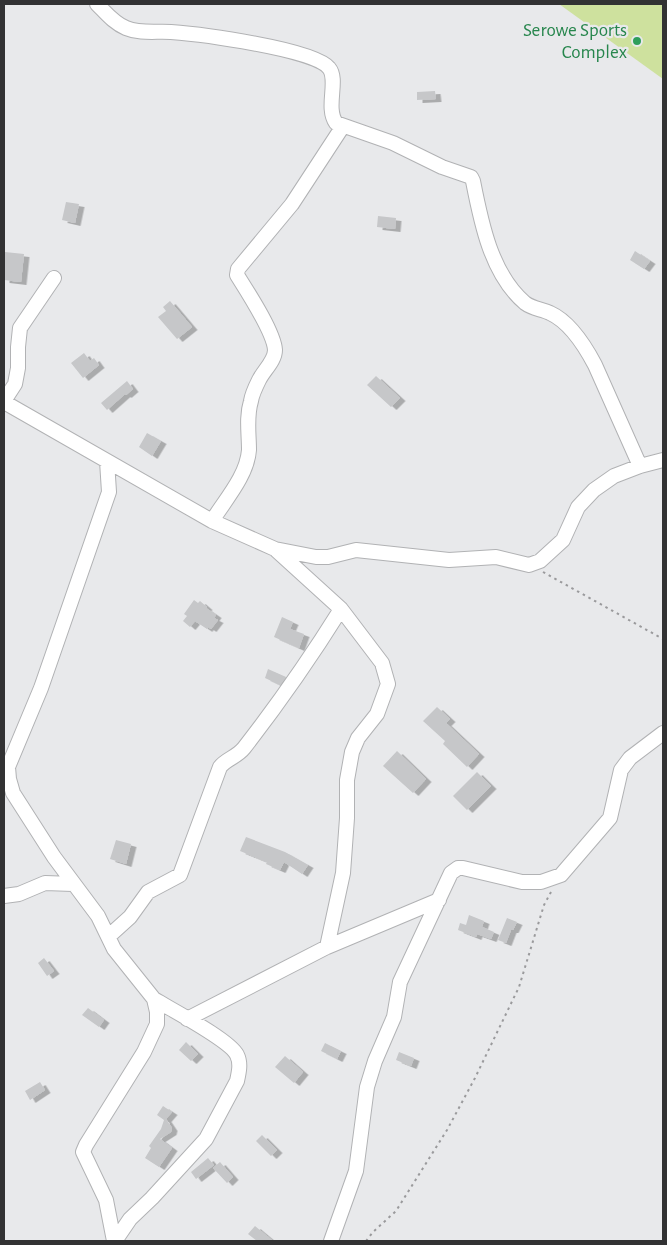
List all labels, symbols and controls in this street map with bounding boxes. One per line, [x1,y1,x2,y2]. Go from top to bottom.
place label: Serowe Sports Complex [523,21,627,62]
marker: Serowe Sports Complex [631,35,643,47]

